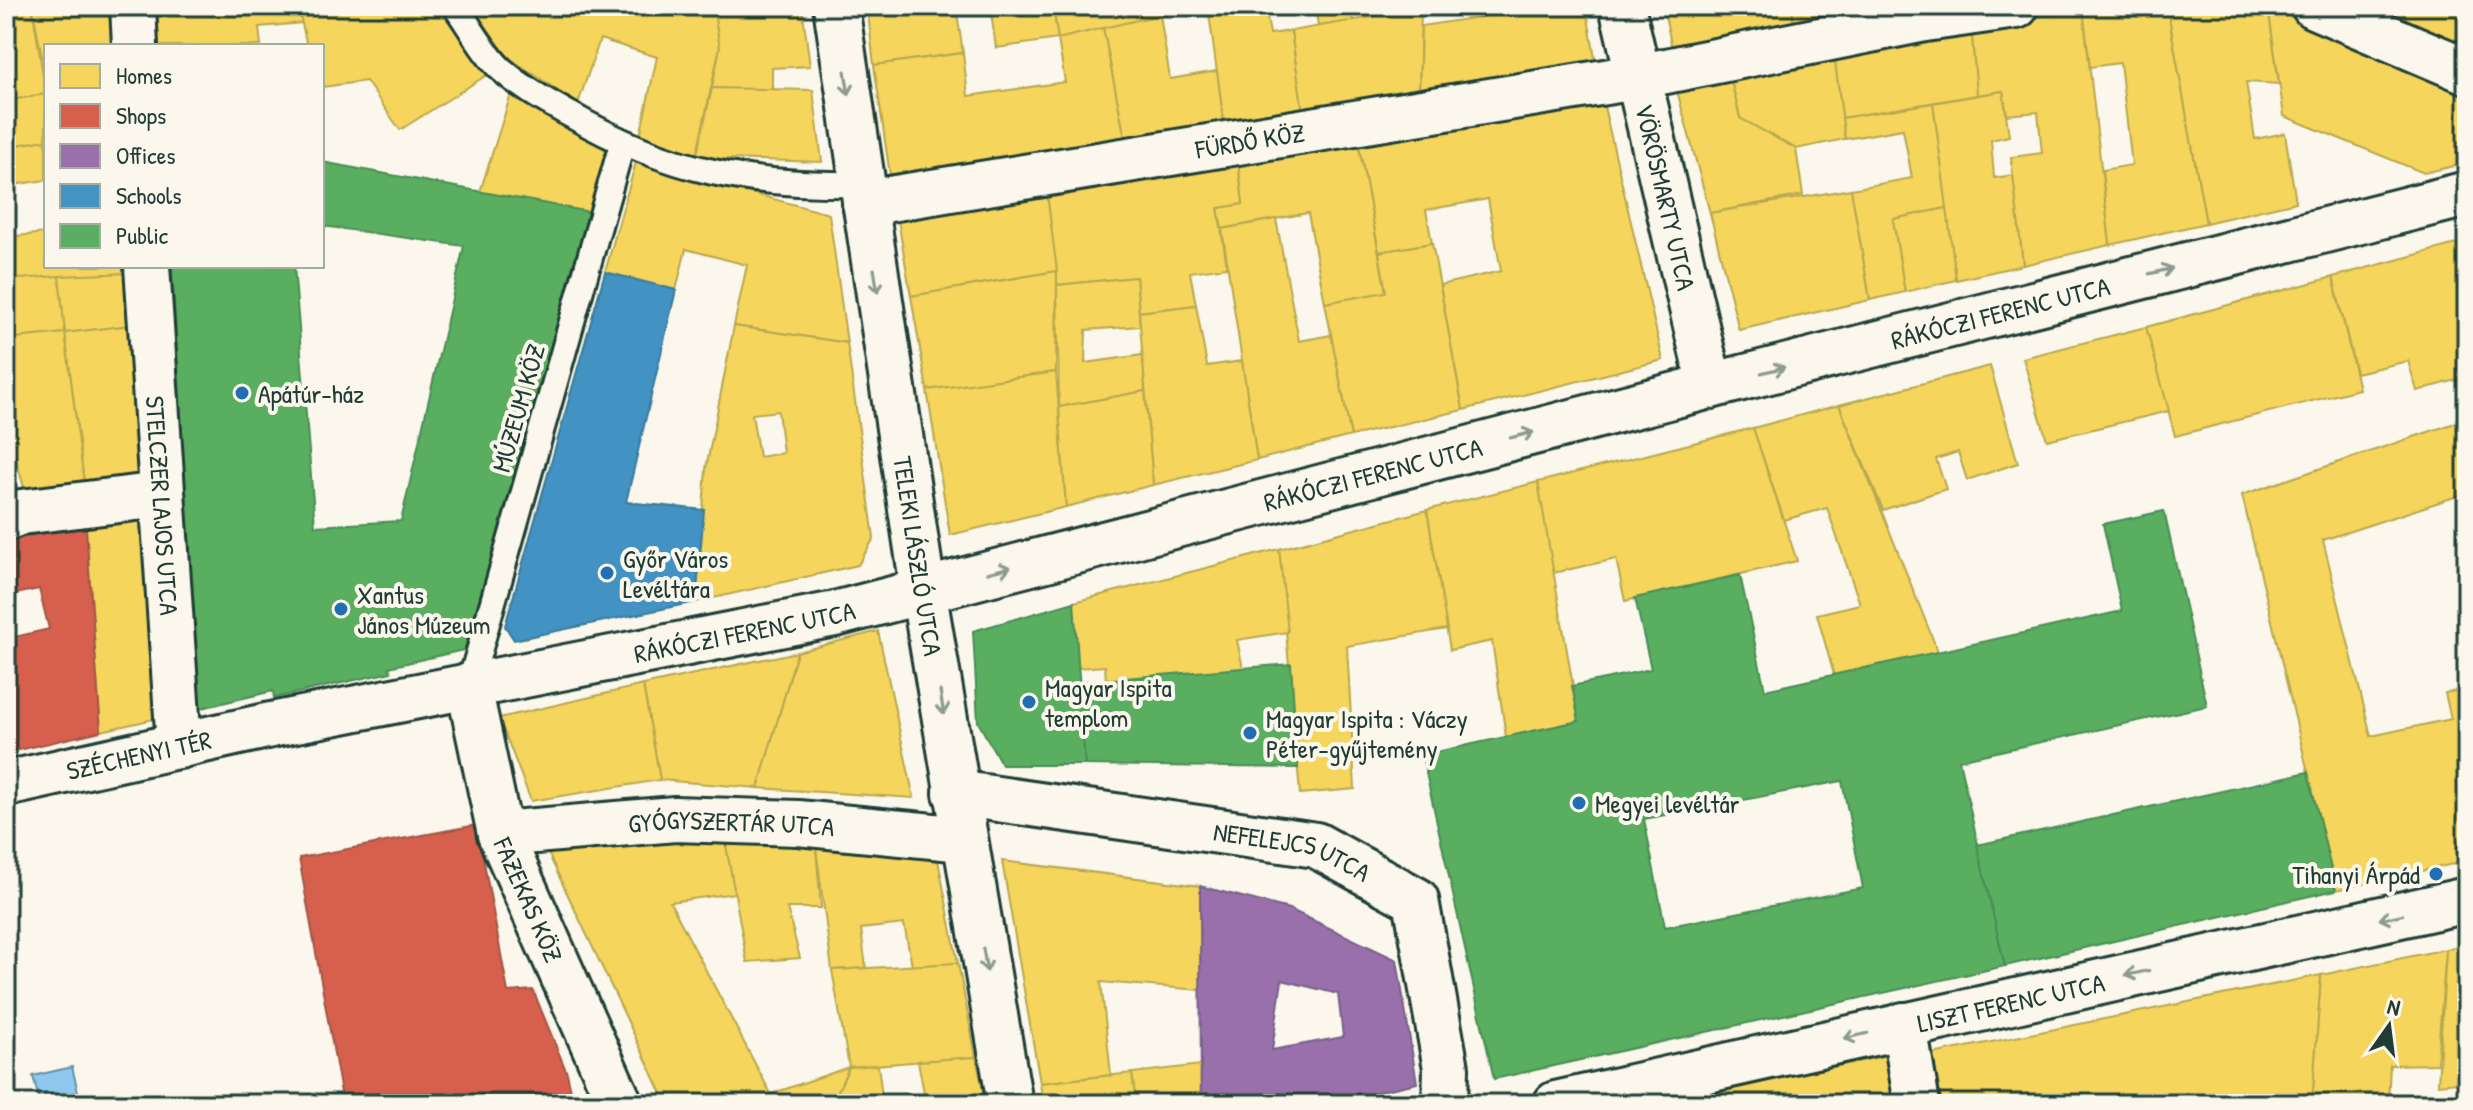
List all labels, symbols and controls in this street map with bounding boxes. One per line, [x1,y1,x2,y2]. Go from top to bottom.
legend [44,44,324,268]
text: Homes [116,59,172,91]
one-way arrow [841,70,856,95]
text: Shops [116,99,166,131]
street label: VÖRÖSMARTY UTCA [1628,100,1705,294]
street label: FÜRDŐ KÖZ [1192,114,1307,166]
text: Offices [116,139,175,171]
text: Schools [116,179,181,211]
text: Public [116,219,169,251]
one-way arrow [2148,263,2174,278]
one-way arrow [869,267,884,293]
street label: RÁKÓCZI FERENC UTCA [1887,268,2114,357]
street label: MÚZEUM KÖZ [483,340,553,476]
one-way arrow [1760,361,1786,376]
place label: Apátúr-ház [258,376,364,411]
marker: Apátúr-ház [233,384,251,402]
street label: STELCZER LAJOS UTCA [138,395,188,617]
one-way arrow [1508,426,1534,441]
street label: RÁKÓCZI FERENC UTCA [1260,429,1486,519]
street label: TELEKI LÁSZLÓ UTCA [886,454,952,659]
place label: Győr Város Levéltára [623,541,728,606]
one-way arrow [985,561,1011,576]
marker: Győr Város Levéltára [598,564,616,582]
place label: Xantus János Múzeum [357,577,490,642]
street label: RÁKÓCZI FERENC UTCA [631,592,859,671]
marker: Xantus János Múzeum [332,600,350,618]
place label: Magyar Ispita templom [1045,670,1172,735]
one-way arrow [935,690,950,716]
marker: Magyar Ispita templom [1020,693,1038,711]
place label: Magyar Ispita : Váczy Péter-gyűjtemény [1266,701,1468,766]
street label: SZÉCHENYI TÉR [63,721,215,788]
marker: Magyar Ispita : Váczy Péter-gyűjtemény [1241,724,1259,742]
place label: Megyei levéltár [1595,786,1740,821]
marker: Megyei levéltár [1570,794,1588,812]
street label: GYÓGYSZERTÁR UTCA [627,801,837,844]
street label: NEFELEJCS UTCA [1211,813,1377,889]
street label: FAZEKAS KÖZ [486,831,572,967]
place label: Tihanyi Árpád [2292,857,2420,892]
marker: Tihanyi Árpád [2427,865,2445,883]
one-way arrow [2379,910,2404,925]
one-way arrow [978,947,993,972]
street label: LISZT FERENC UTCA [1914,964,2108,1040]
one-way arrow [2125,966,2150,981]
north arrow [2349,986,2429,1066]
text: N [2385,991,2403,1023]
one-way arrow [1844,1029,1869,1044]

